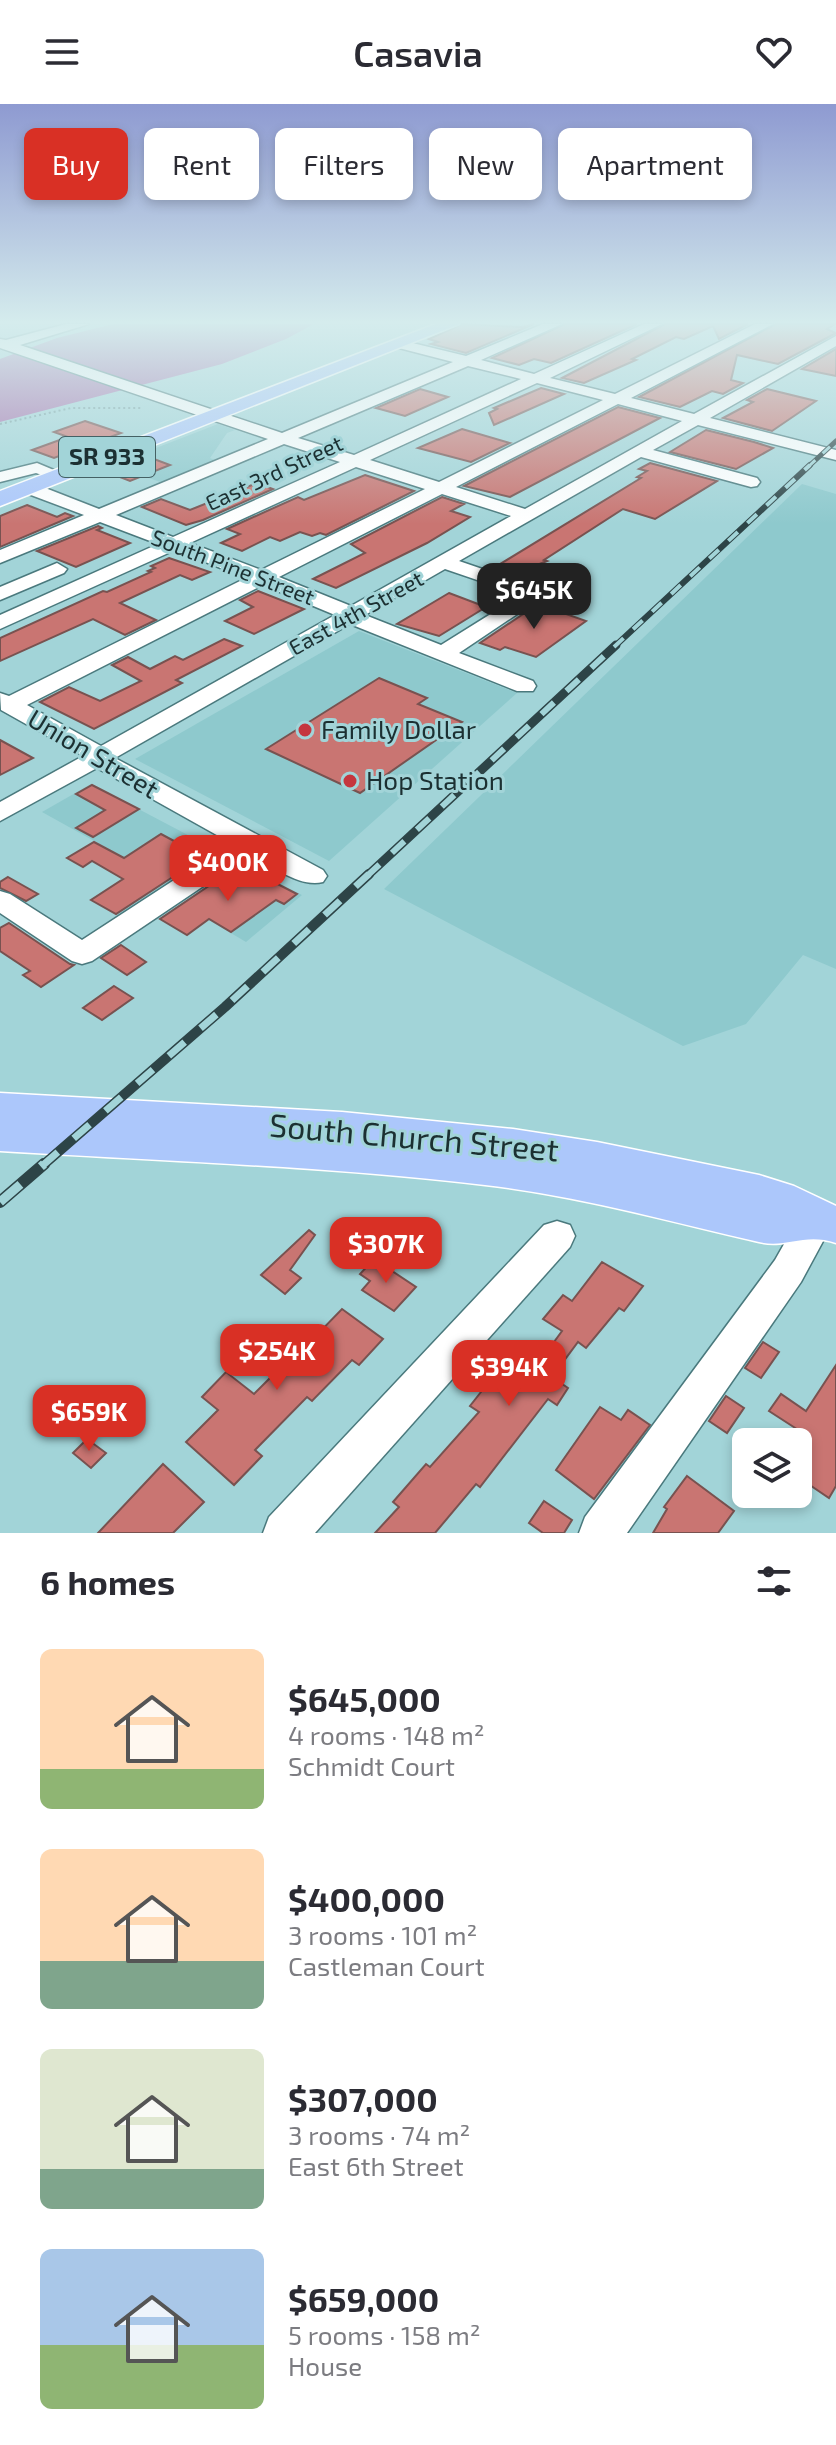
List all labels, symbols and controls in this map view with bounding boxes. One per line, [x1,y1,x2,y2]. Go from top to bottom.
icon: menu [40,30,84,74]
icon: heart [752,30,796,74]
text: Casavia [353,31,483,74]
chip: Buy [24,128,128,200]
chip: Rent [144,128,259,200]
chip: Filters [275,128,413,200]
chip: New [429,128,542,200]
chip: Apartment [558,128,752,200]
street label: East 3rd Street [201,429,346,515]
road number: SR 933 [59,437,155,477]
street label: South Pine Street [148,523,319,609]
pin: $645K [478,563,590,631]
street label: East 4th Street [284,564,427,660]
text: $645K [495,573,573,604]
street label: Union Street [23,702,165,804]
place label: Family Dollar [321,713,476,744]
marker: Family Dollar [296,721,314,739]
place label: Hop Station [366,764,504,795]
marker: Hop Station [341,772,359,790]
pin: $400K [172,835,284,903]
text: $400K [188,845,268,876]
street label: South Church Street [268,1104,560,1168]
pin: $307K [330,1217,442,1285]
text: $307K [348,1227,424,1258]
pin: $254K [221,1324,333,1392]
text: $254K [238,1334,316,1365]
pin: $394K [453,1340,565,1408]
text: $394K [470,1350,548,1381]
pin: $659K [33,1385,145,1453]
text: $659K [51,1395,127,1426]
map controls [732,1428,812,1508]
button: layers [732,1428,812,1508]
icon: filters [752,1559,796,1603]
text: 6 homes [40,1561,175,1602]
text: $645,000 [288,1678,441,1719]
icon: home [104,1681,200,1777]
text: 4 rooms · 148 m² [288,1719,485,1750]
text: Schmidt Court [288,1750,455,1781]
text: $400,000 [288,1878,445,1919]
icon: home [104,1881,200,1977]
text: 3 rooms · 101 m² [288,1919,477,1950]
text: Castleman Court [288,1950,485,1981]
text: $307,000 [288,2078,438,2119]
icon: home [104,2081,200,2177]
text: 3 rooms · 74 m² [288,2119,470,2150]
text: East 6th Street [288,2150,464,2181]
text: $659,000 [288,2278,439,2319]
icon: home [104,2281,200,2377]
text: 5 rooms · 158 m² [288,2319,480,2350]
text: House [288,2350,362,2381]

